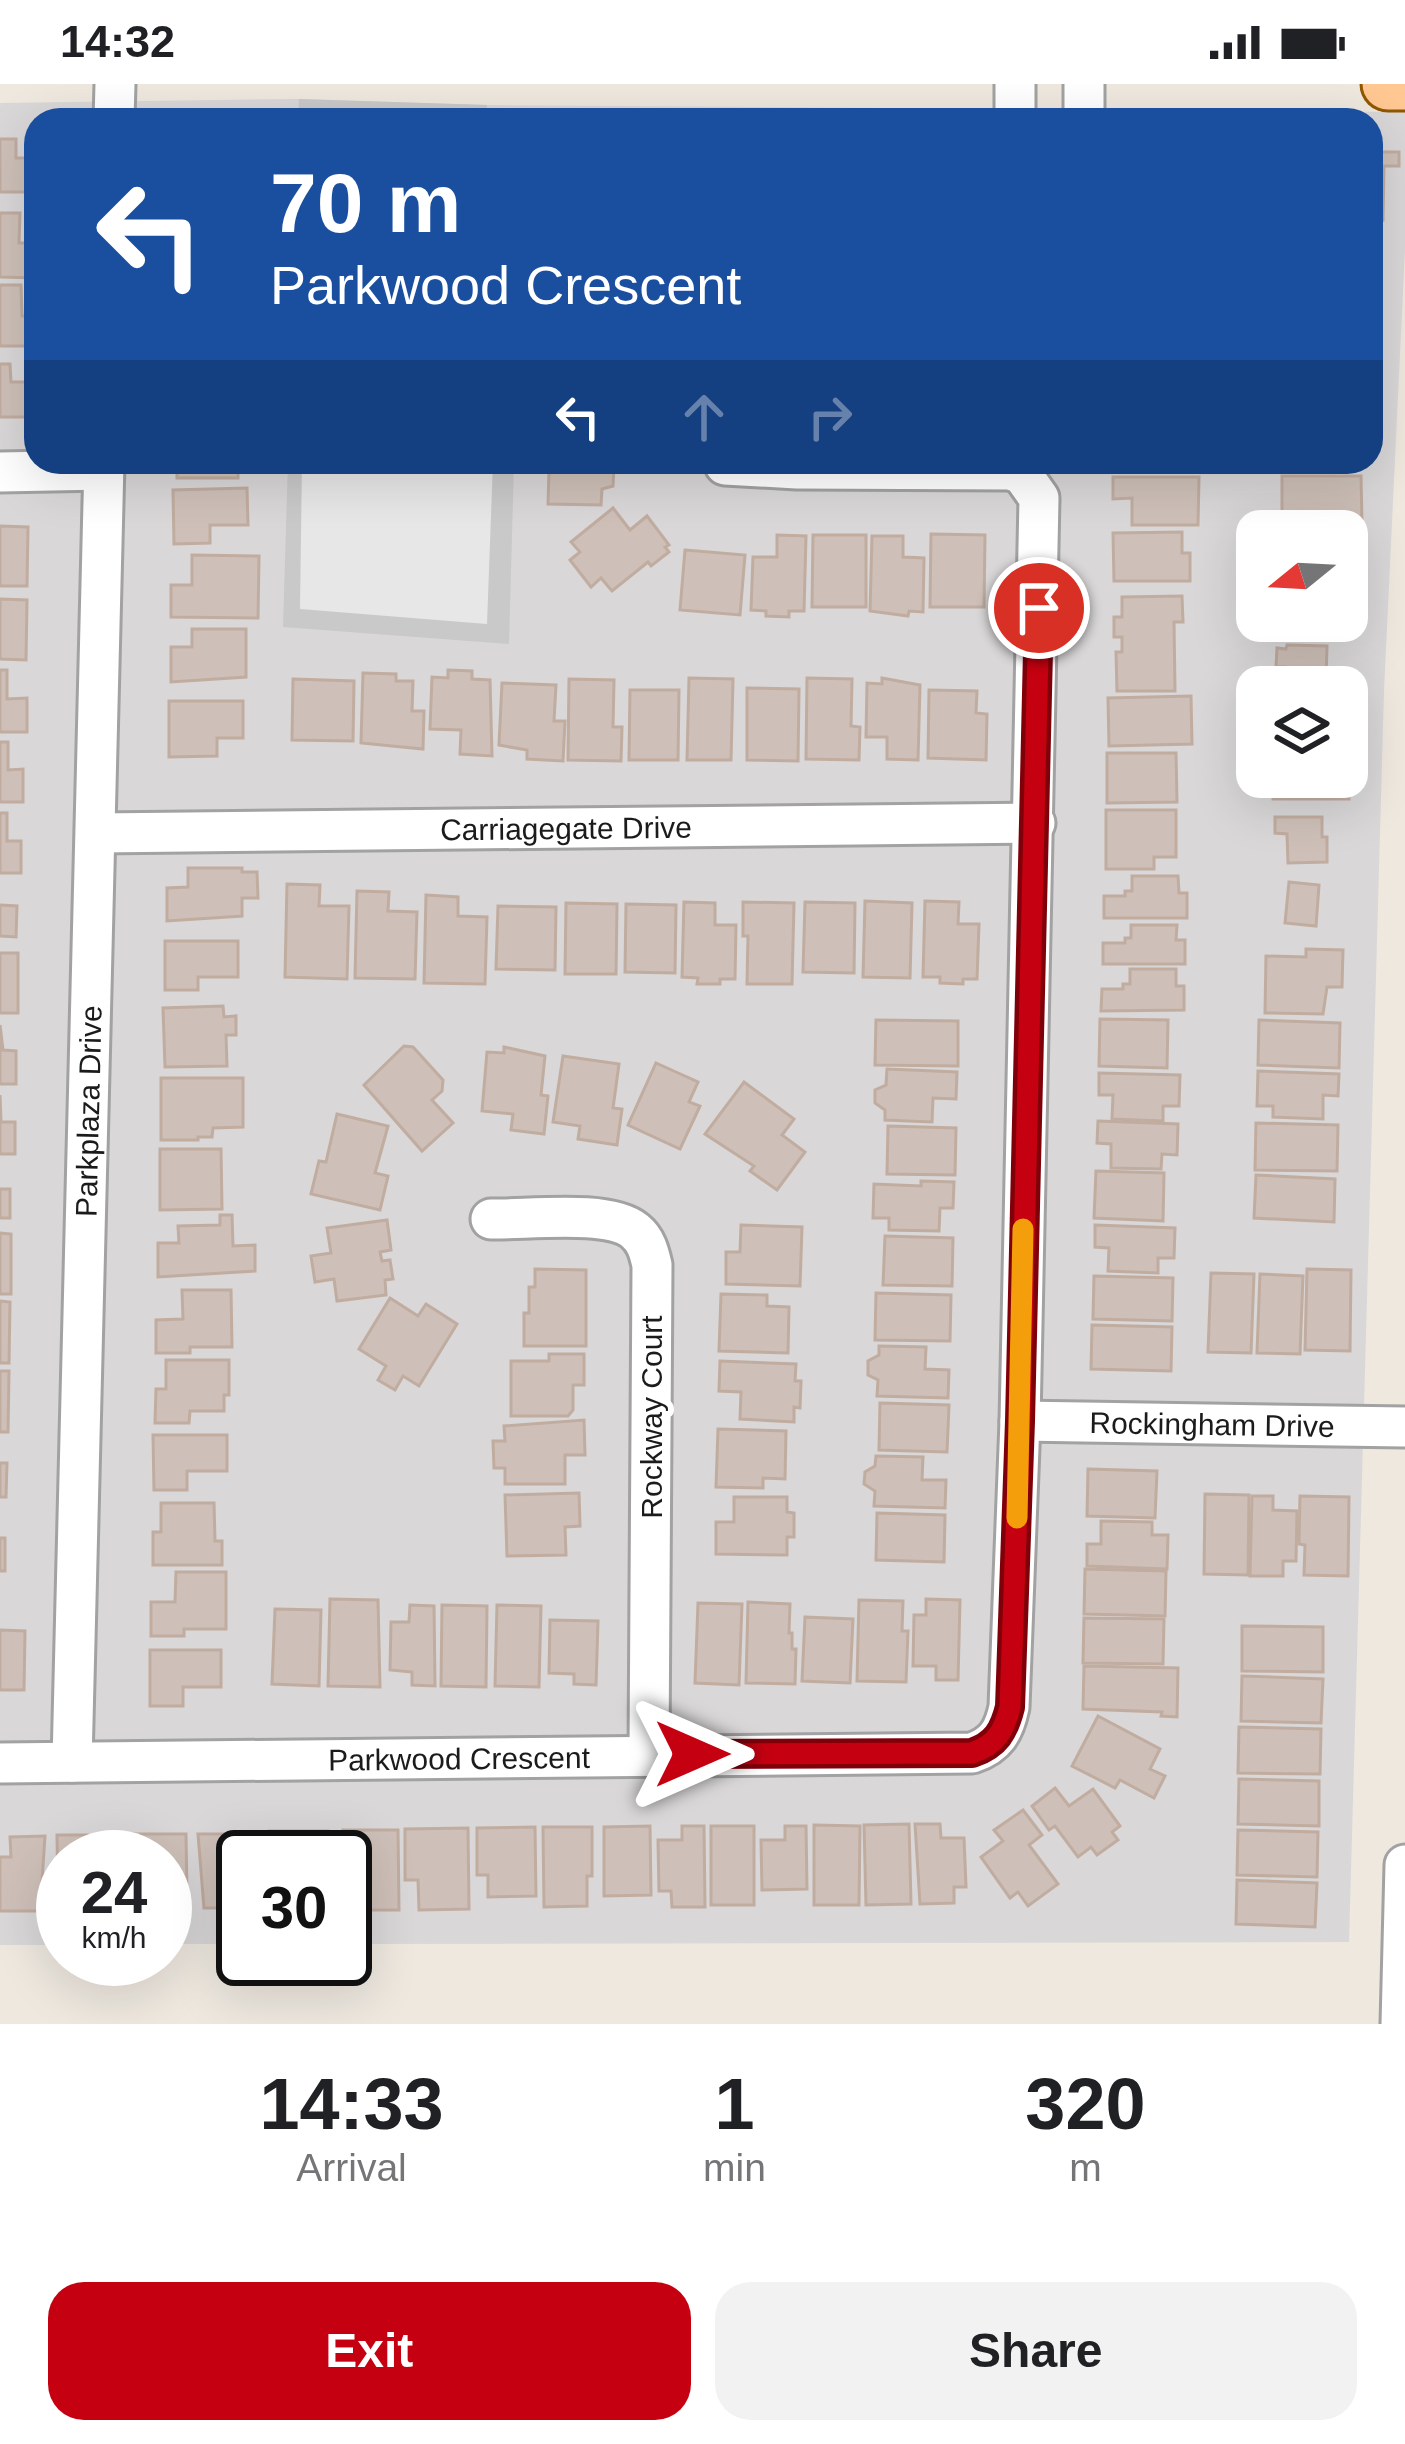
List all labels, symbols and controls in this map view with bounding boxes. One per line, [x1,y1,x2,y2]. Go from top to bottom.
text: 14:32 [60,16,175,67]
icon: left [72,156,228,312]
text: 70 m [270,156,461,250]
text: Parkwood Crescent [270,255,741,315]
icon: left [545,384,611,450]
icon: ahead [671,384,737,450]
icon: right [797,384,863,450]
north arrow [1236,510,1368,642]
map controls [1236,510,1368,798]
pin [988,557,1090,659]
icon: arrive [1006,575,1072,641]
button: layers [1236,666,1368,798]
street label: Carriagegate Drive [440,810,692,846]
street label: Parkplaza Drive [69,1005,107,1217]
street label: Rockway Court [635,1315,668,1519]
street label: Rockingham Drive [1089,1406,1335,1442]
position arrow [629,1691,755,1817]
street label: Parkwood Crescent [328,1740,591,1776]
speed limit sign: 30 [216,1830,372,1986]
text: 24 [81,1859,147,1926]
text: km/h [81,1921,147,1954]
text: 14:33 [259,2064,444,2144]
text: 1 [714,2064,755,2144]
text: 320 [1025,2064,1146,2144]
text: Arrival [296,2146,407,2189]
text: min [703,2146,766,2189]
text: m [1069,2146,1102,2189]
button: Exit [48,2282,691,2420]
button: Share [715,2282,1357,2420]

